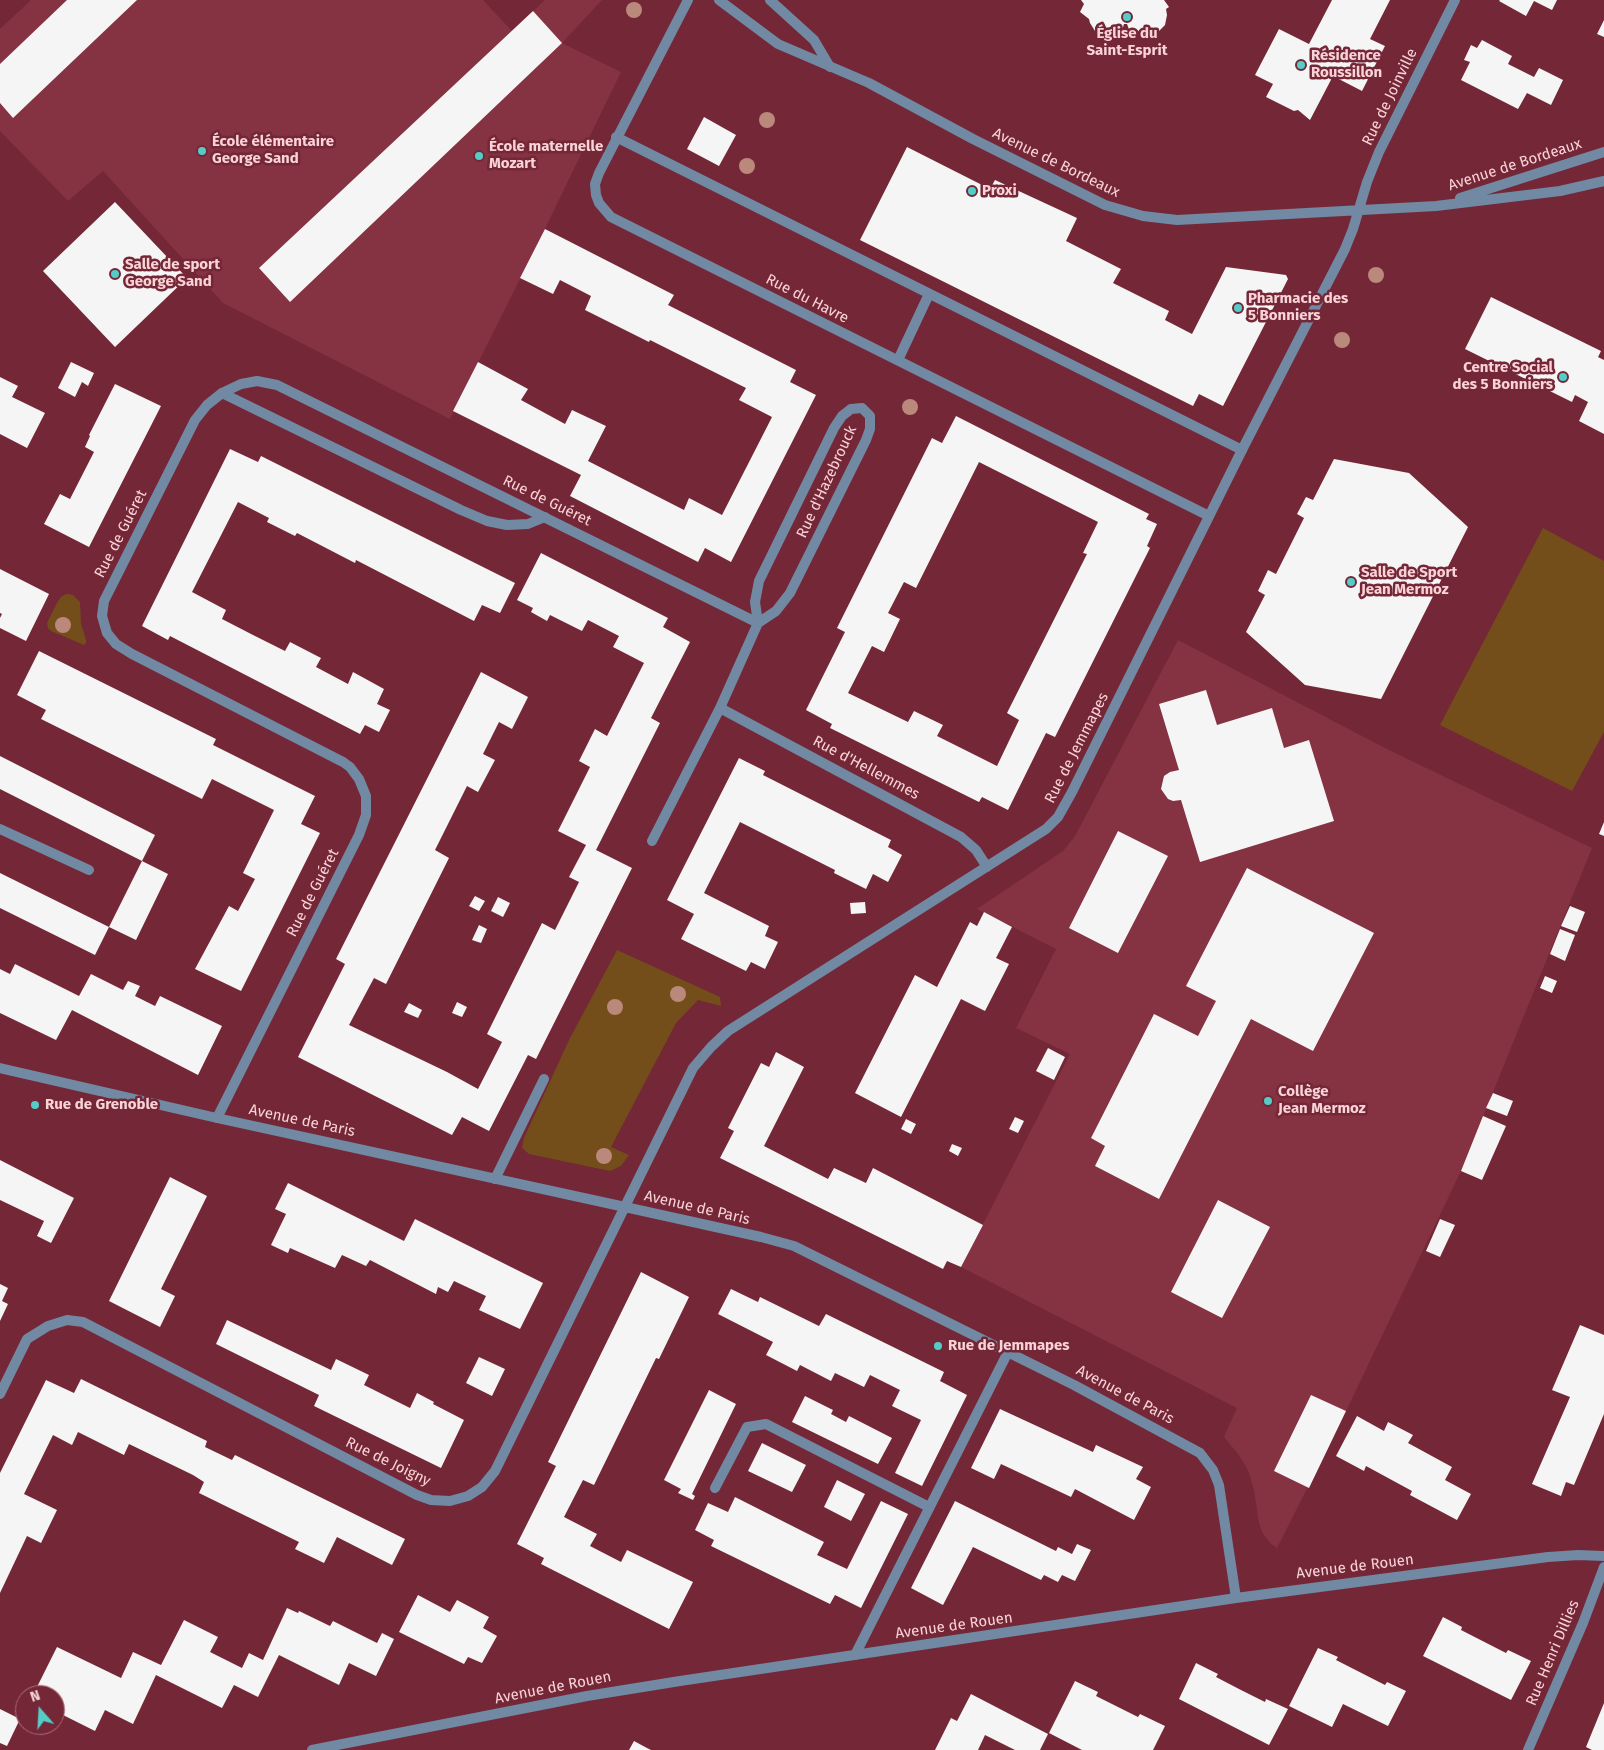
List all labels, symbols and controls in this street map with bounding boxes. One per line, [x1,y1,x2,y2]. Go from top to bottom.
marker: Église du Saint-Esprit [1121,11,1133,23]
place label: Église du Saint-Esprit [1086,25,1168,60]
street label: Rue de Joinville [1359,45,1421,149]
place label: Résidence Roussillon [1311,47,1382,82]
marker: Résidence Roussillon [1295,59,1307,71]
street label: Avenue de Bordeaux [989,124,1123,202]
place label: École élémentaire George Sand [212,133,334,168]
street label: Avenue de Bordeaux [1446,135,1584,195]
place label: École maternelle Mozart [489,138,603,173]
marker: École élémentaire George Sand [196,145,208,157]
marker: École maternelle Mozart [473,150,485,162]
place label: Proxi [982,182,1017,200]
marker: Proxi [966,185,978,197]
place label: Salle de sport George Sand [125,256,220,291]
marker: Salle de sport George Sand [109,268,121,280]
street label: Rue du Havre [763,270,851,328]
place label: Pharmacie des 5 Bonniers [1248,290,1348,325]
marker: Pharmacie des 5 Bonniers [1232,302,1244,314]
place label: Centre Social des 5 Bonniers [1452,359,1553,394]
marker: Centre Social des 5 Bonniers [1557,371,1569,383]
street label: Rue d'Hazebrouck [793,423,861,541]
street label: Rue de Guéret [500,472,594,530]
street label: Rue de Guéret [91,487,151,581]
place label: Salle de Sport Jean Mermoz [1361,564,1457,599]
marker: Salle de Sport Jean Mermoz [1345,576,1357,588]
street label: Rue de Jemmapes [1041,690,1113,806]
street label: Rue d'Hellemmes [810,732,922,804]
street label: Rue de Guéret [283,846,343,940]
place label: Collège Jean Mermoz [1278,1083,1366,1118]
marker: Collège Jean Mermoz [1262,1095,1274,1107]
place label: Rue de Grenoble [45,1096,158,1114]
marker: Rue de Grenoble [29,1099,41,1111]
street label: Avenue de Paris [247,1101,357,1141]
street label: Avenue de Paris [642,1187,752,1229]
place label: Rue de Jemmapes [948,1337,1070,1355]
marker: Rue de Jemmapes [932,1340,944,1352]
street label: Avenue de Paris [1073,1362,1177,1428]
street label: Rue de Joigny [342,1434,434,1490]
street label: Avenue de Rouen [1295,1551,1415,1583]
street label: Rue Henri Dillies [1523,1597,1583,1709]
street label: Avenue de Rouen [894,1609,1014,1643]
street label: Avenue de Rouen [493,1668,613,1708]
north arrow [15,1685,65,1735]
text: N [28,1687,42,1706]

